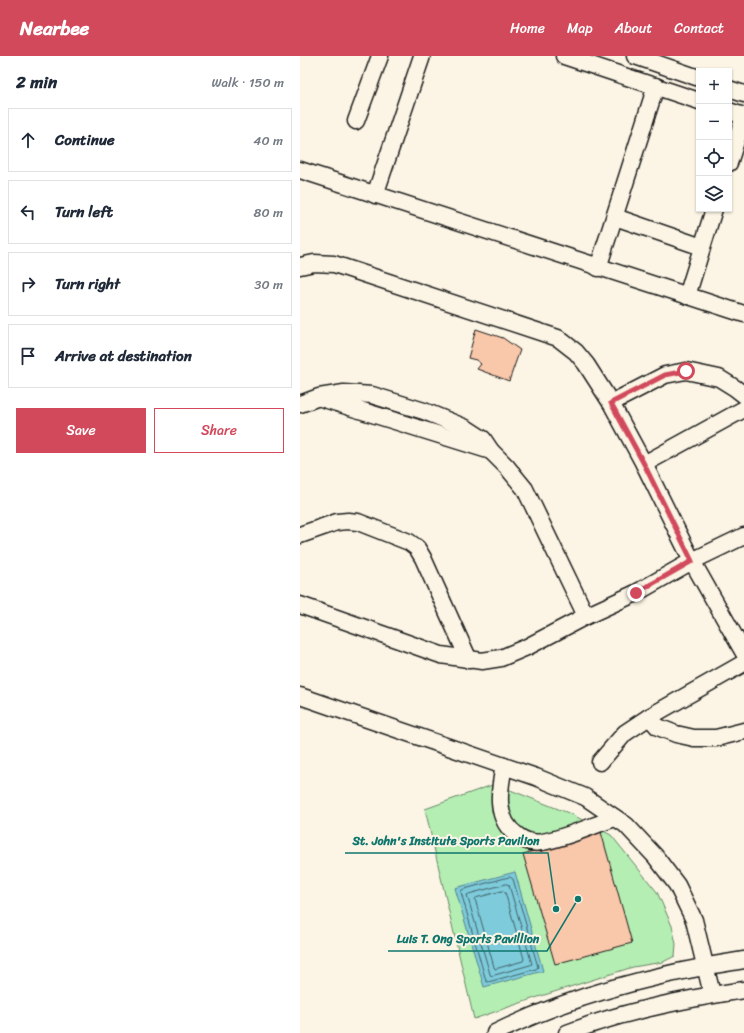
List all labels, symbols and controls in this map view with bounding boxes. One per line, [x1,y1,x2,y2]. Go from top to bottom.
text: Nearbee [20,12,89,45]
text: Home [510,16,545,41]
text: Map [567,16,593,41]
text: About [615,16,652,41]
text: Contact [674,16,724,41]
text: 2 min [16,67,57,97]
map controls [696,68,732,212]
button: + [696,68,732,104]
text: Walk · 150 m [211,71,284,94]
button: − [696,104,732,140]
text: Continue [55,127,115,153]
icon: ahead [17,129,39,151]
text: 40 m [253,129,283,152]
button: locate [696,140,732,176]
button: layers [696,176,732,212]
text: Turn left [55,199,113,225]
icon: left [17,201,39,223]
text: 80 m [254,201,283,224]
text: Turn right [55,271,120,297]
icon: right [17,273,39,295]
text: 30 m [254,273,283,296]
text: Arrive at destination [55,343,192,369]
icon: arrive [17,345,39,367]
route start [677,362,695,380]
button: Save [16,408,146,453]
button: Share [154,408,284,453]
route end [627,584,645,602]
callout: St. John's Institute Sports Pavilion [345,829,548,853]
text: St. John's Institute Sports Pavilion [351,830,540,852]
callout: Luis T. Ong Sports Pavillion [388,927,547,951]
text: Luis T. Ong Sports Pavillion [397,928,540,950]

